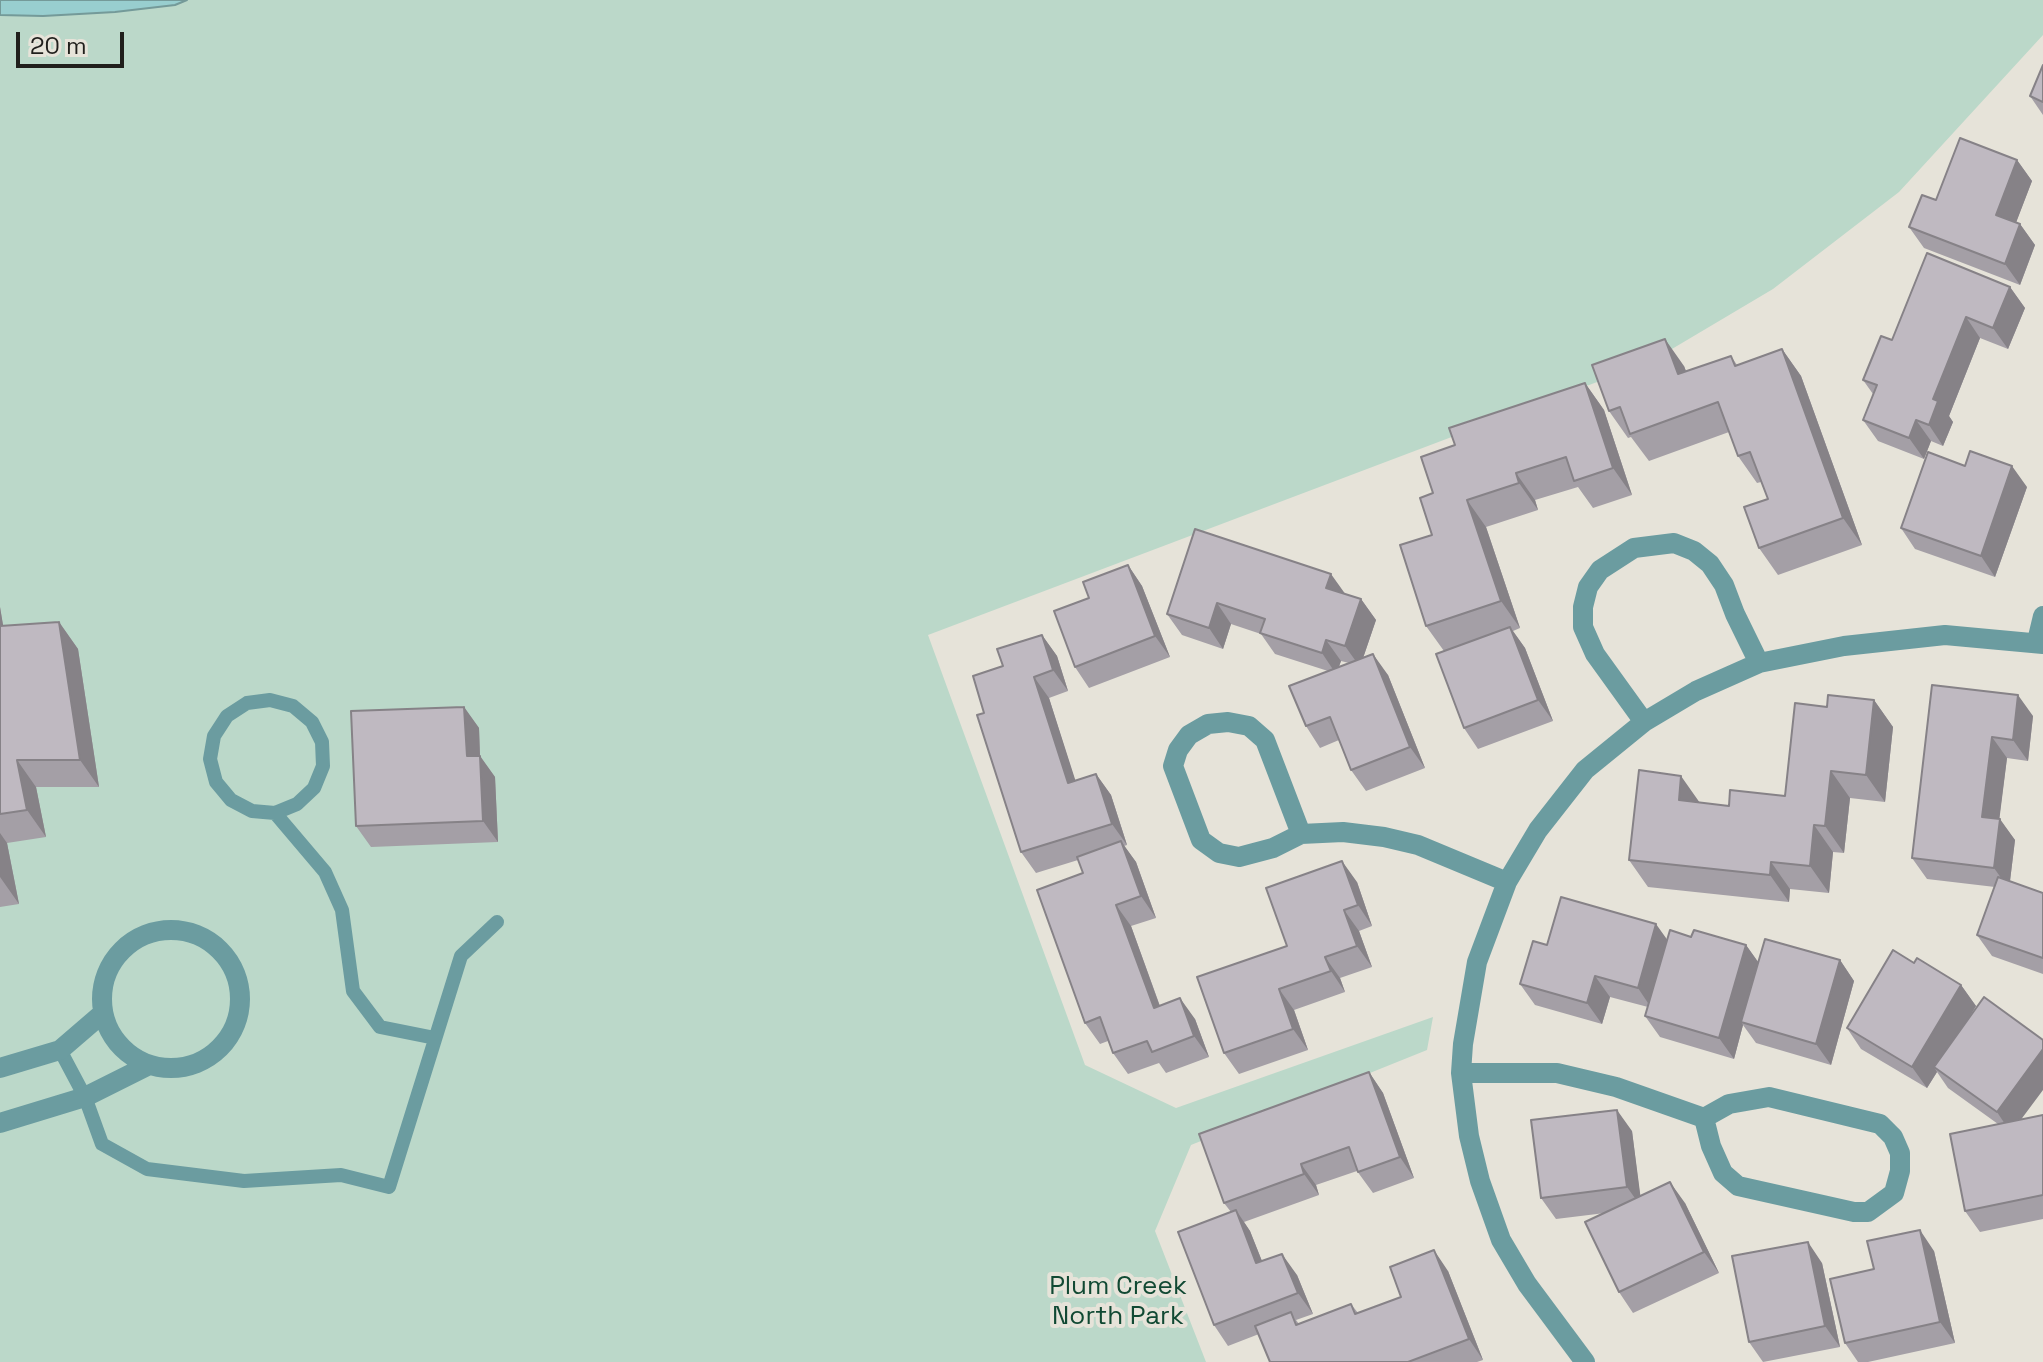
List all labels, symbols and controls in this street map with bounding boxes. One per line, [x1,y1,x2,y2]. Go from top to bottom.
scale bar [20,16,128,66]
text: 20 m [30,30,87,61]
park label: Plum Creek North Park [1049,1271,1187,1332]

